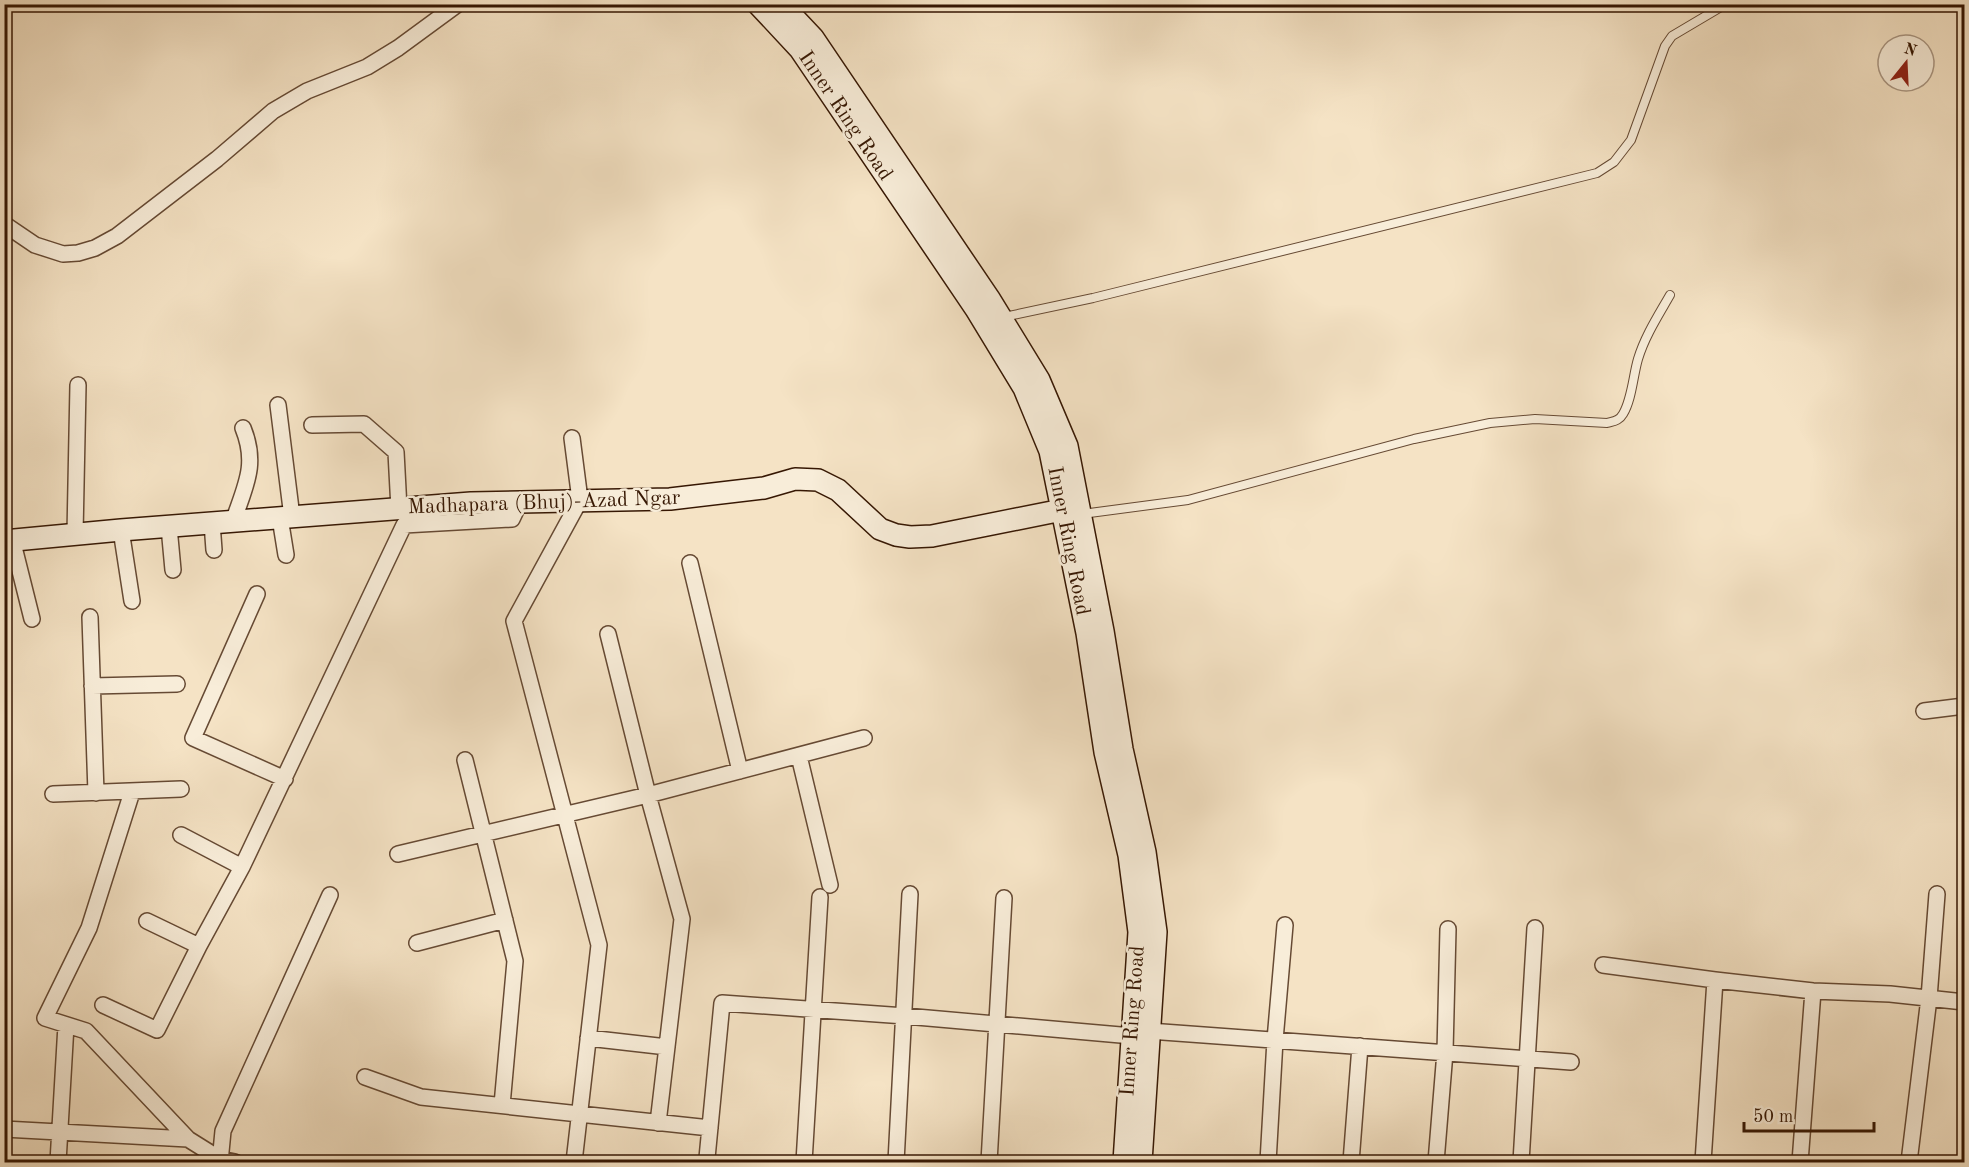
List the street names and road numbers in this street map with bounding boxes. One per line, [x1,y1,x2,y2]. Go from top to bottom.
street label: Inner Ring Road [794,47,896,185]
street label: Inner Ring Road [1043,465,1093,617]
street label: Madhapara (Bhuj)-Azad Ngar [407,488,681,518]
street label: Inner Ring Road [1117,945,1149,1097]

